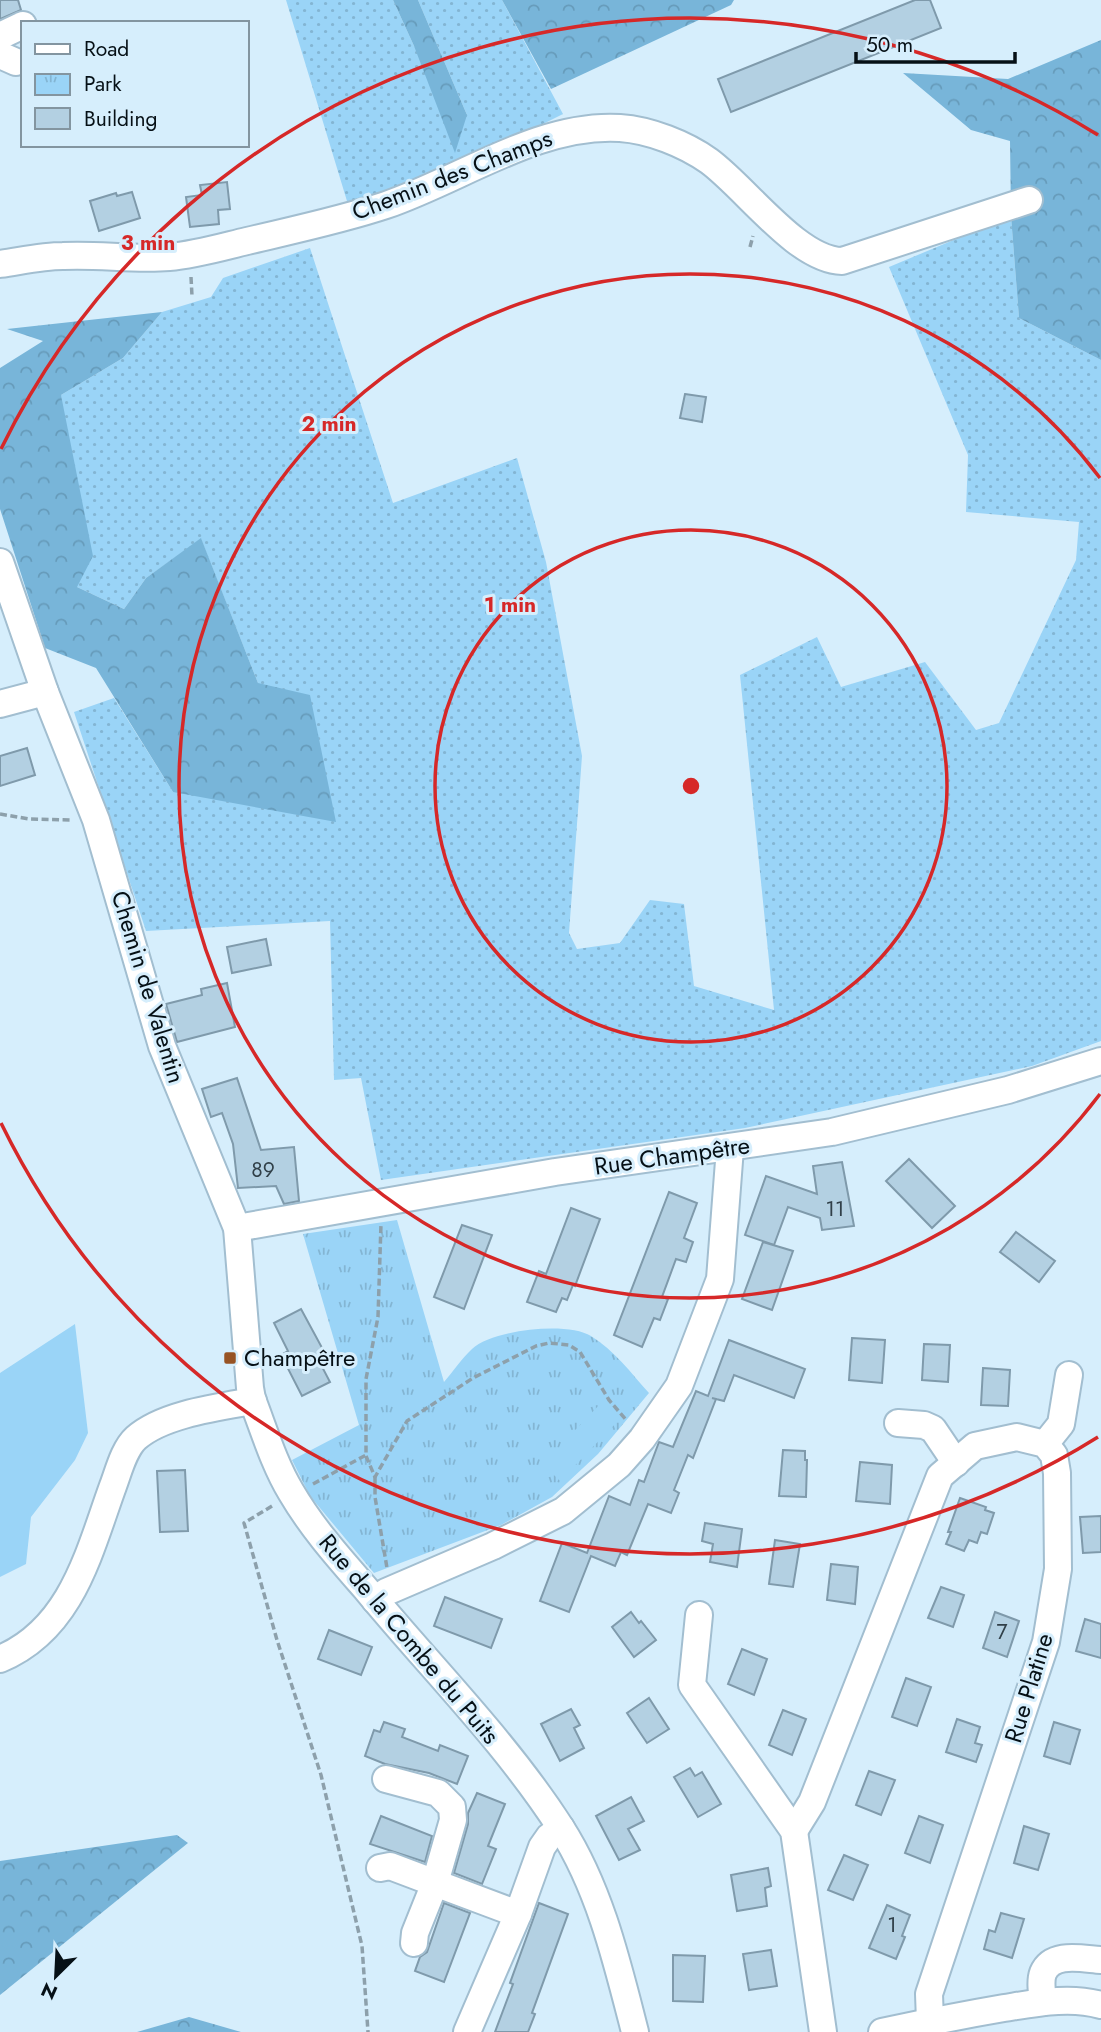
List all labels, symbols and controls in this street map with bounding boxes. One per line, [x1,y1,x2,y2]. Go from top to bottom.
legend [21,21,248,147]
scale bar [856,21,1015,65]
text: 50 m [866,30,913,60]
text: Road [84,34,129,64]
text: Park [84,69,122,99]
text: Building [84,104,157,134]
street label: Chemin des Champs [347,120,557,229]
text: 3 min [121,228,175,258]
text: 2 min [301,409,357,439]
text: 1 min [484,590,536,620]
centre of rings [679,774,703,798]
street label: Chemin de Valentin [103,886,194,1087]
street label: Rue Champêtre [592,1127,752,1184]
house number: 89 [251,1155,275,1185]
house number: 11 [826,1194,844,1224]
place label: Champêtre [244,1340,355,1375]
marker: Champêtre [222,1350,238,1366]
street label: Rue de la Combe du Puits [311,1526,508,1751]
house number: 7 [996,1617,1008,1647]
street label: Rue Platine [995,1629,1062,1747]
house number: 1 [887,1910,897,1940]
north arrow [21,1941,91,2011]
text: N [37,1976,62,2006]

